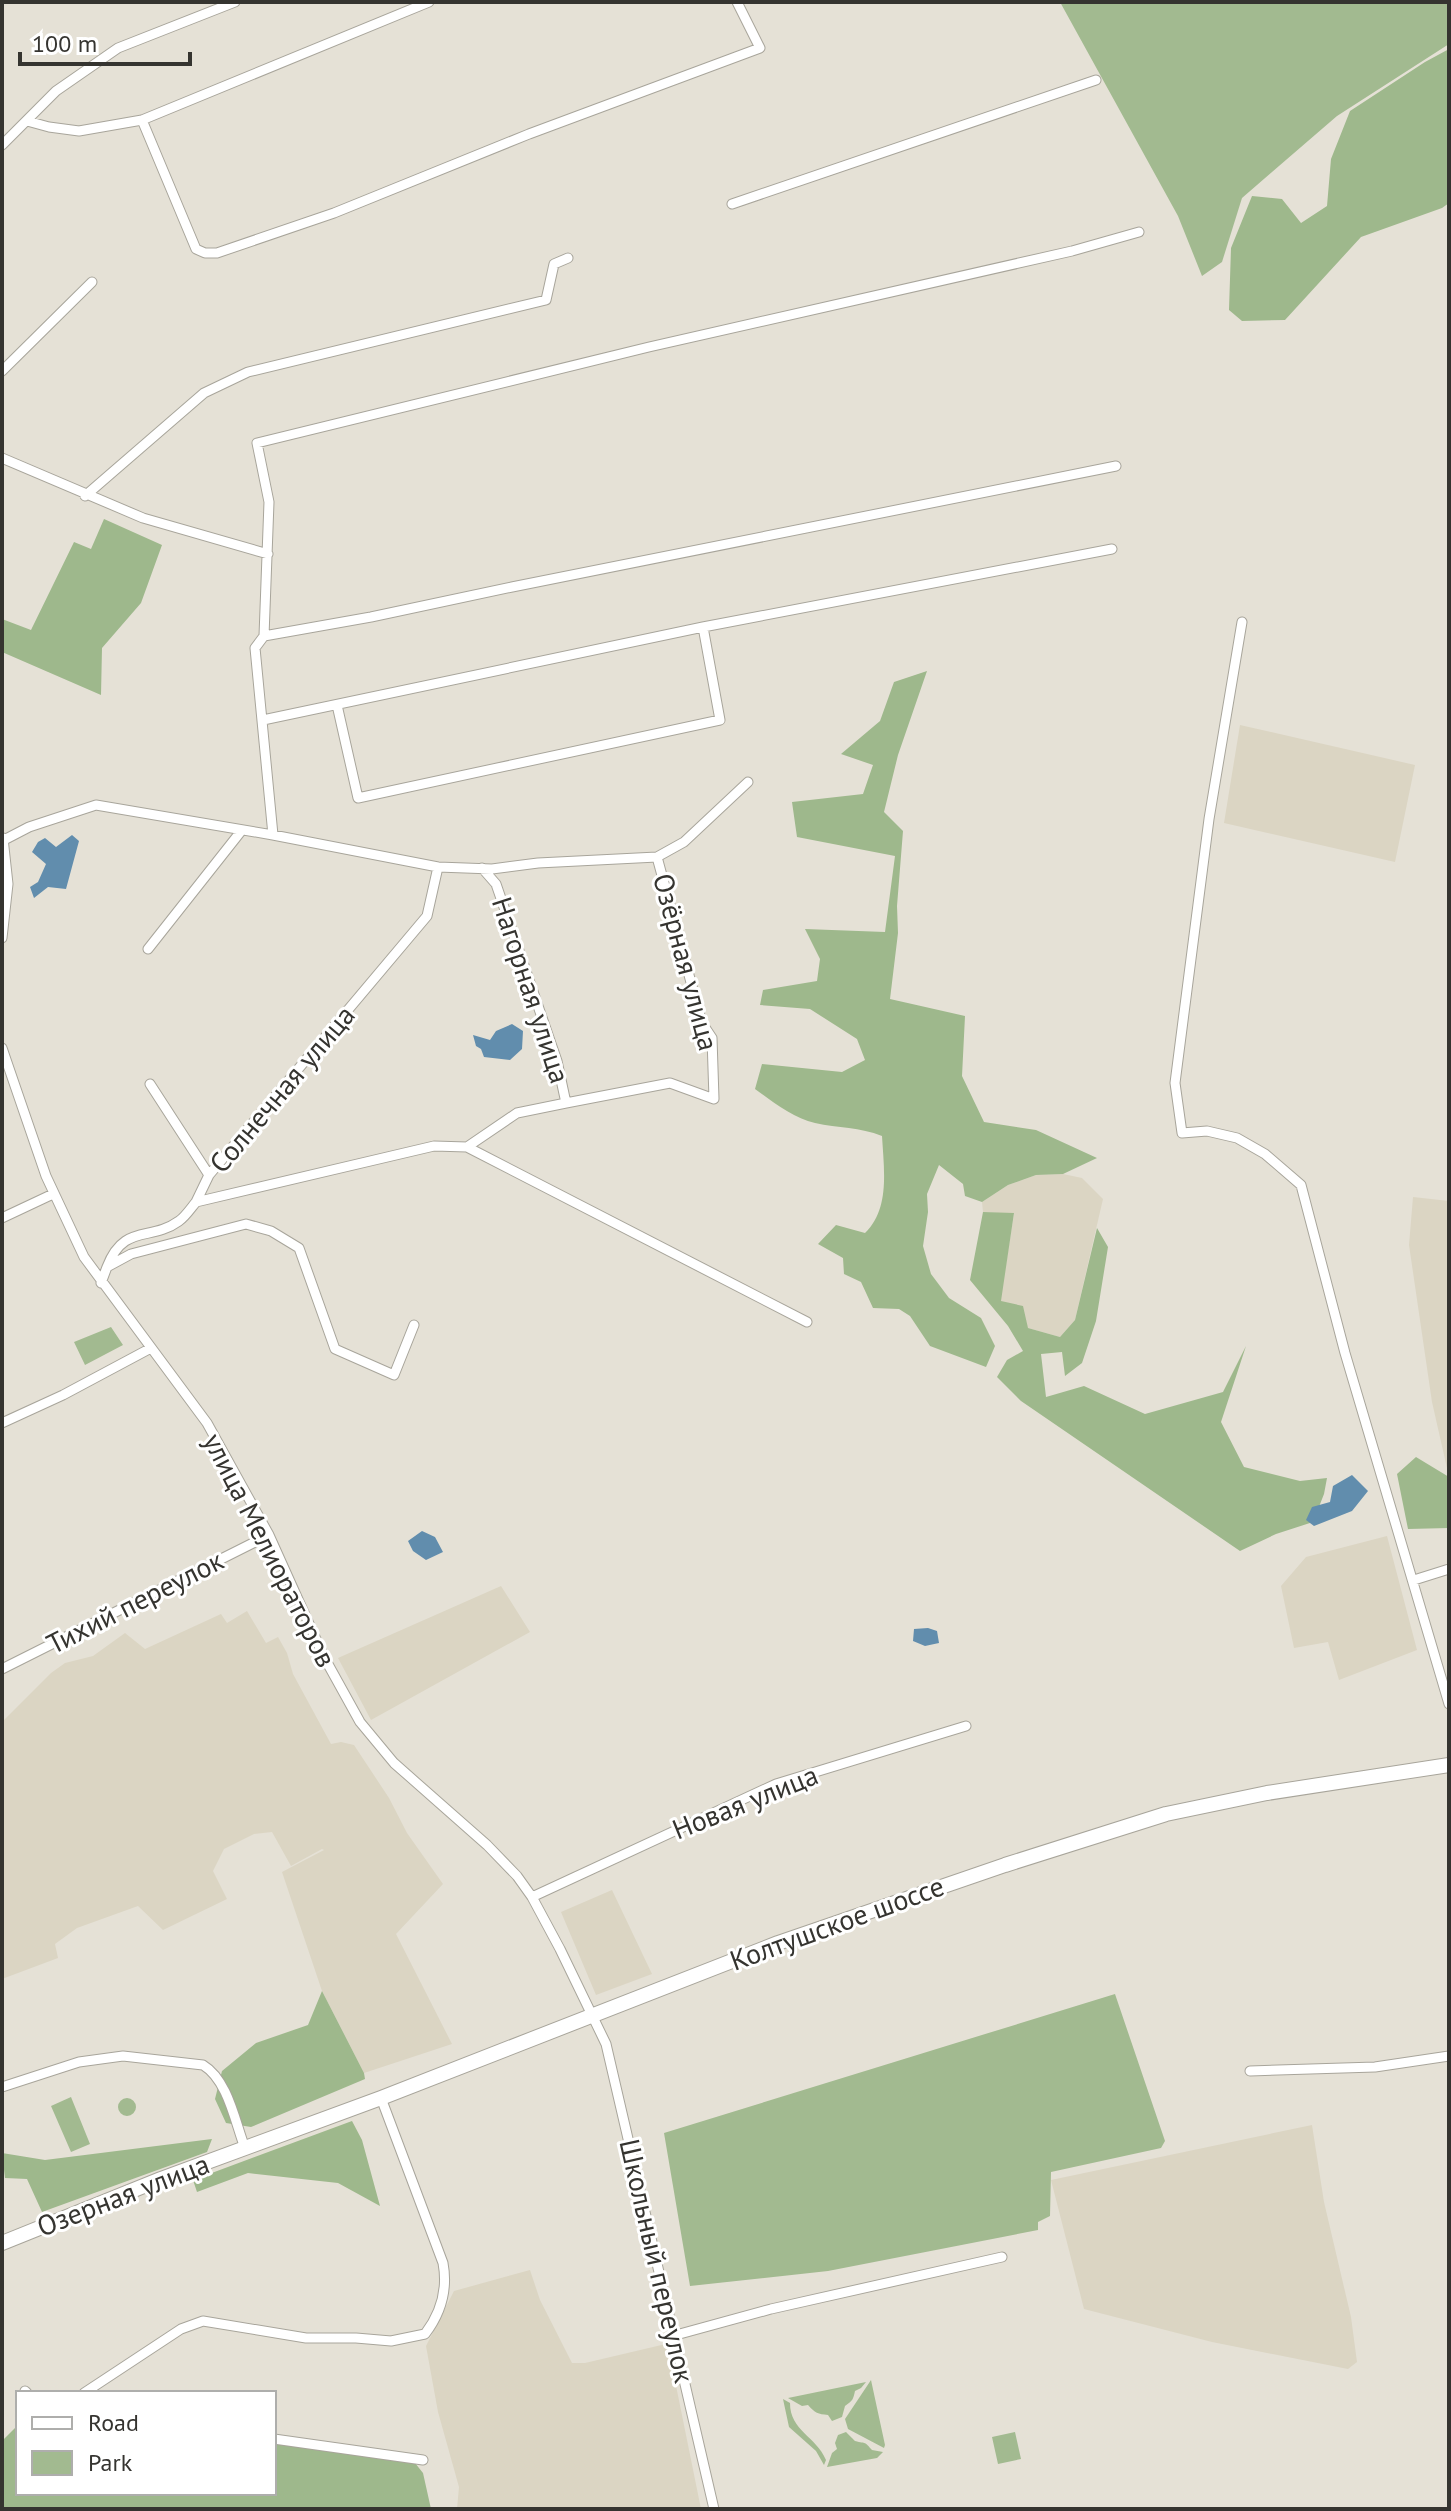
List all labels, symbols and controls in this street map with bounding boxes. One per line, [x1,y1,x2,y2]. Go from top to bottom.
scale bar [20,16,190,66]
text: 100 m [32,28,97,59]
street label: Озёрная улица [645,869,728,1055]
street label: Нагорная улица [484,892,579,1088]
street label: Солнечная улица [201,997,363,1180]
street label: улица Мелиораторов [195,1427,345,1673]
street label: Тихий переулок [40,1541,230,1662]
street label: Новая улица [667,1756,823,1847]
street label: Колтушское шоссе [725,1867,949,1978]
street label: Школьный переулок [611,2135,704,2387]
street label: Озерная улица [31,2145,214,2244]
legend [16,2391,276,2495]
text: Road [88,2407,139,2438]
text: Park [88,2447,133,2478]

